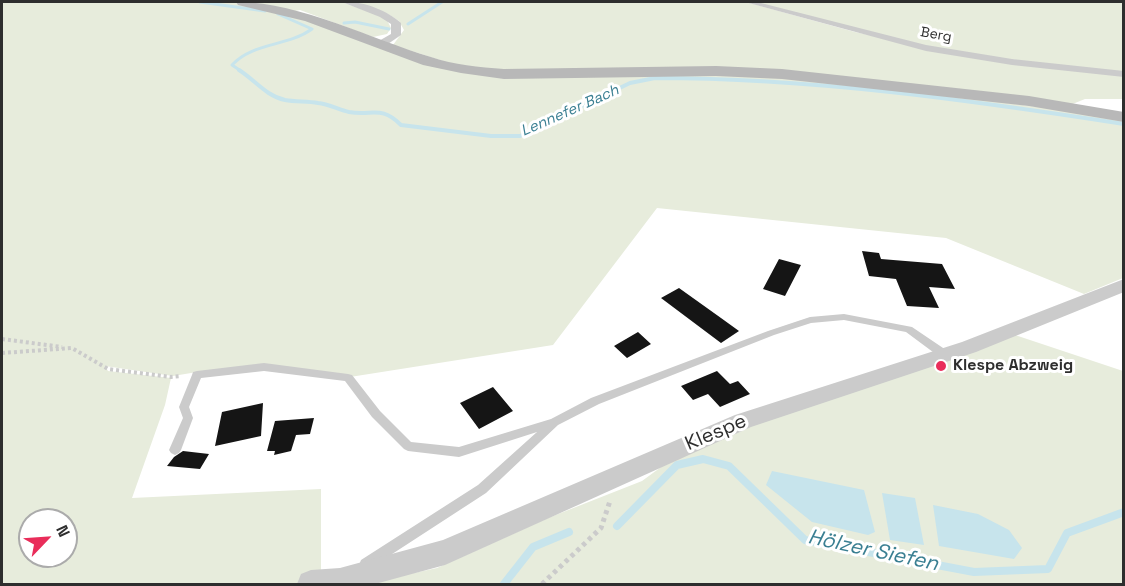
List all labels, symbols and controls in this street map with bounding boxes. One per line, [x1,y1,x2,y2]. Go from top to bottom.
street label: Berg [919,24,953,46]
water label: Lennefer Bach [518,81,622,141]
place label: Klespe Abzweig [953,356,1073,376]
marker: Klespe Abzweig [934,359,948,373]
street label: Klespe [682,409,750,457]
north arrow [18,508,78,568]
text: N [51,522,75,540]
water label: Hölzer Siefen [806,525,940,577]

